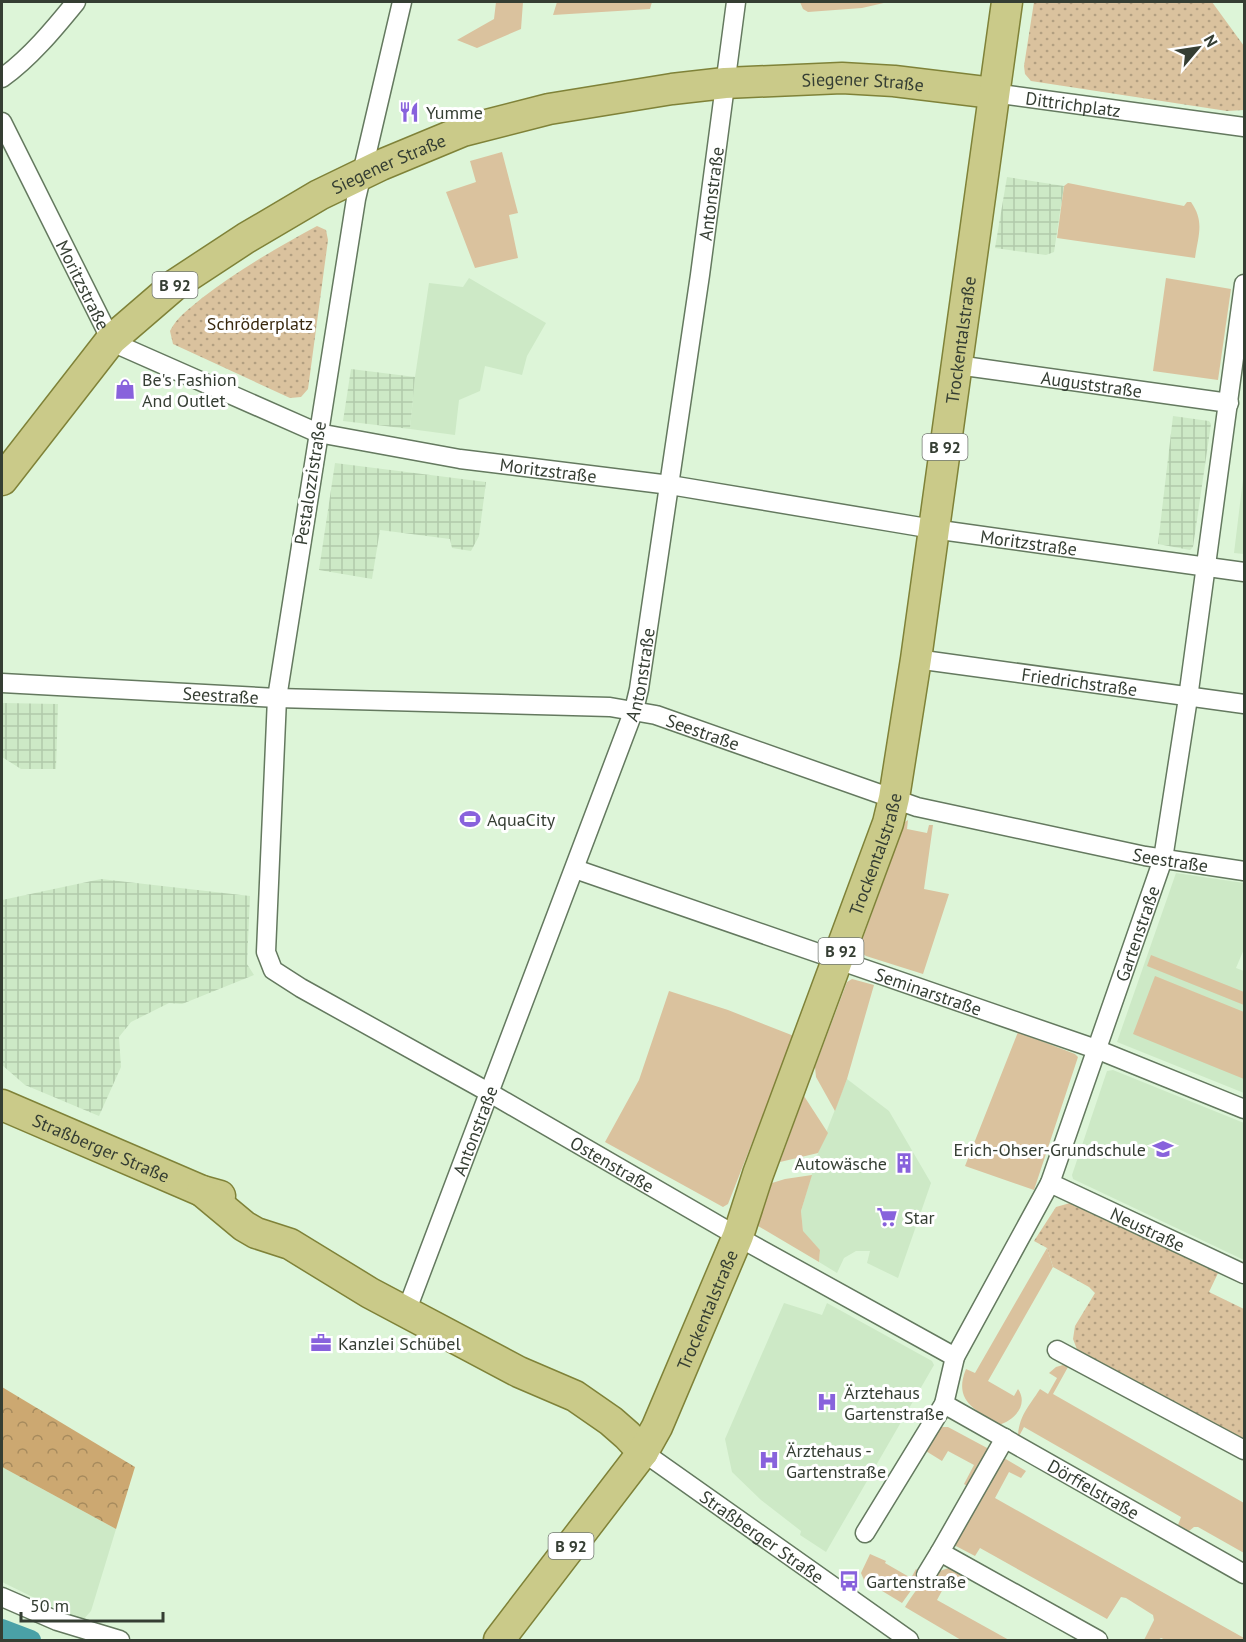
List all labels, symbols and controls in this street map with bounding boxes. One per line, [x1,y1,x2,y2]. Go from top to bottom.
north arrow [1168,18,1228,78]
text: N [1200,31,1222,50]
street label: Siegener Straße [801,66,925,96]
street label: Dittrichplatz [1024,86,1122,122]
restaurant icon: Yumme [397,100,421,124]
place label: Yumme [426,101,483,124]
street label: Siegener Straße [327,128,449,199]
street label: Antonstraße [693,145,728,242]
street label: Moritzstraße [51,236,115,334]
road number: B 92 [152,272,198,298]
street label: Trockentalstraße [940,275,980,405]
park label: Schröderplatz [207,312,313,335]
street label: Auguststraße [1040,365,1144,402]
place label: Be's Fashion And Outlet [142,368,237,412]
shop icon: Be's Fashion And Outlet [113,377,137,401]
street label: Pestalozzistraße [289,419,331,547]
road number: B 92 [922,434,968,460]
street label: Moritzstraße [498,453,598,487]
street label: Moritzstraße [979,524,1079,560]
street label: Antonstraße [619,626,659,724]
street label: Friedrichstraße [1020,662,1139,701]
street label: Seestraße [182,681,259,708]
street label: Seestraße [663,708,743,755]
street label: Trockentalstraße [843,791,906,918]
sports icon: AquaCity [458,807,482,831]
place label: AquaCity [487,808,556,831]
street label: Seestraße [1131,842,1210,877]
street label: Gartenstraße [1110,882,1164,985]
road number: B 92 [818,938,864,964]
street label: Seminarstraße [872,962,985,1020]
street label: Antonstraße [447,1082,502,1179]
street label: Straßberger Straße [29,1108,173,1187]
street label: Ostenstraße [566,1131,659,1197]
school or university icon: Erich-Ohser-Grundschule [1151,1137,1175,1161]
place label: Erich-Ohser-Grundschule [953,1138,1146,1161]
building icon: Autowäsche [892,1151,916,1175]
place label: Autowäsche [795,1152,887,1175]
street label: Neustraße [1107,1202,1189,1256]
supermarket icon: Star [875,1205,899,1229]
place label: Star [904,1206,935,1229]
street label: Trockentalstraße [671,1246,742,1373]
office icon: Kanzlei Schübel [309,1331,333,1355]
place label: Kanzlei Schübel [338,1332,461,1355]
place label: Ärztehaus Gartenstraße [844,1381,944,1425]
hospital icon: Ärztehaus Gartenstraße [815,1390,839,1414]
place label: Ärztehaus - Gartenstraße [786,1439,886,1483]
hospital icon: Ärztehaus - Gartenstraße [757,1448,781,1472]
street label: Dörffelstraße [1044,1454,1144,1524]
street label: Straßberger Straße [696,1485,829,1588]
road number: B 92 [548,1533,594,1559]
bus stop icon: Gartenstraße [837,1569,861,1593]
place label: Gartenstraße [866,1570,966,1593]
scale bar [21,1585,164,1623]
text: 50 m [30,1594,69,1617]

